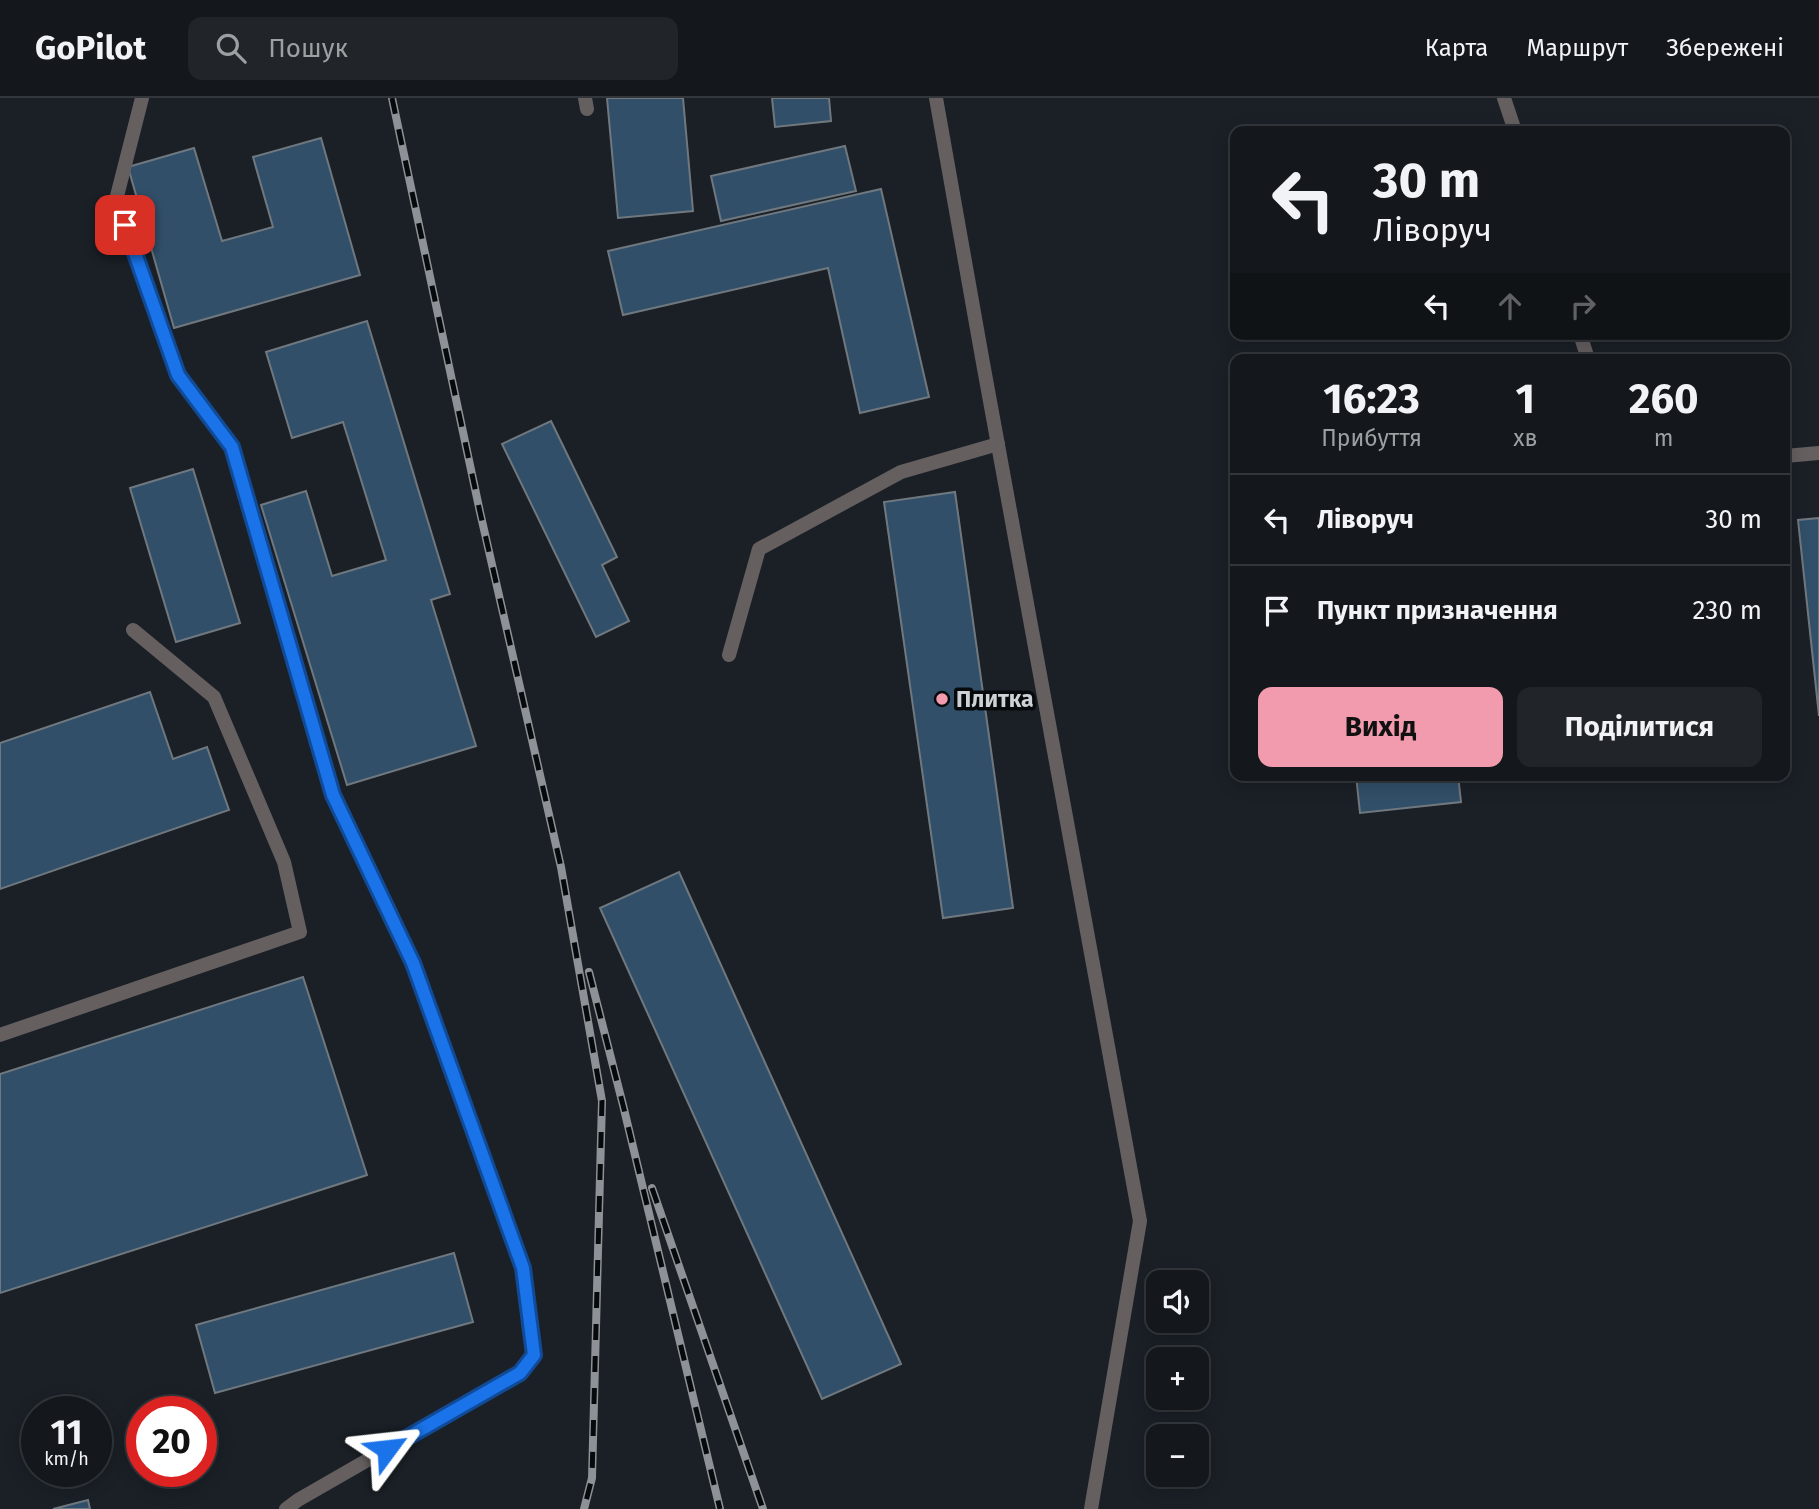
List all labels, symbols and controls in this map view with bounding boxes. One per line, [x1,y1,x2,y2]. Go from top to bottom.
search box [188,17,678,80]
text: GoPilot [35,28,146,68]
icon: search [212,29,250,67]
text: Пошук [268,33,348,64]
text: Карта [1425,34,1488,62]
text: Маршрут [1526,34,1628,62]
text: Збережені [1666,34,1784,62]
text: 30 m [1373,151,1480,210]
icon: left [1258,154,1349,245]
pin [95,195,155,255]
icon: arrive [106,206,144,244]
text: Ліворуч [1373,211,1492,249]
icon: left [1418,287,1456,325]
icon: ahead [1491,287,1529,325]
icon: right [1564,287,1602,325]
text: 16:23 [1323,374,1420,424]
text: 1 [1516,374,1535,424]
text: 260 [1629,374,1699,424]
text: Прибуття [1321,424,1422,452]
text: хв [1513,424,1537,452]
text: m [1654,424,1674,452]
icon: left [1258,501,1296,539]
text: Ліворуч [1317,504,1414,535]
text: 30 m [1705,504,1762,535]
icon: arrive [1258,592,1296,630]
text: Пункт призначення [1317,595,1558,626]
text: 230 m [1693,595,1762,626]
place label: Плитка [956,685,1034,713]
button: Вихід [1258,687,1503,767]
button: Поділитися [1517,687,1762,767]
marker: Плитка [934,691,950,707]
map controls [1146,1270,1209,1487]
button: sound [1146,1270,1209,1333]
button: + [1146,1347,1209,1410]
speed limit sign: 20 [126,1396,217,1487]
text: 11 [51,1411,82,1453]
position arrow [350,1412,424,1486]
button: − [1146,1424,1209,1487]
text: km/h [44,1448,89,1470]

